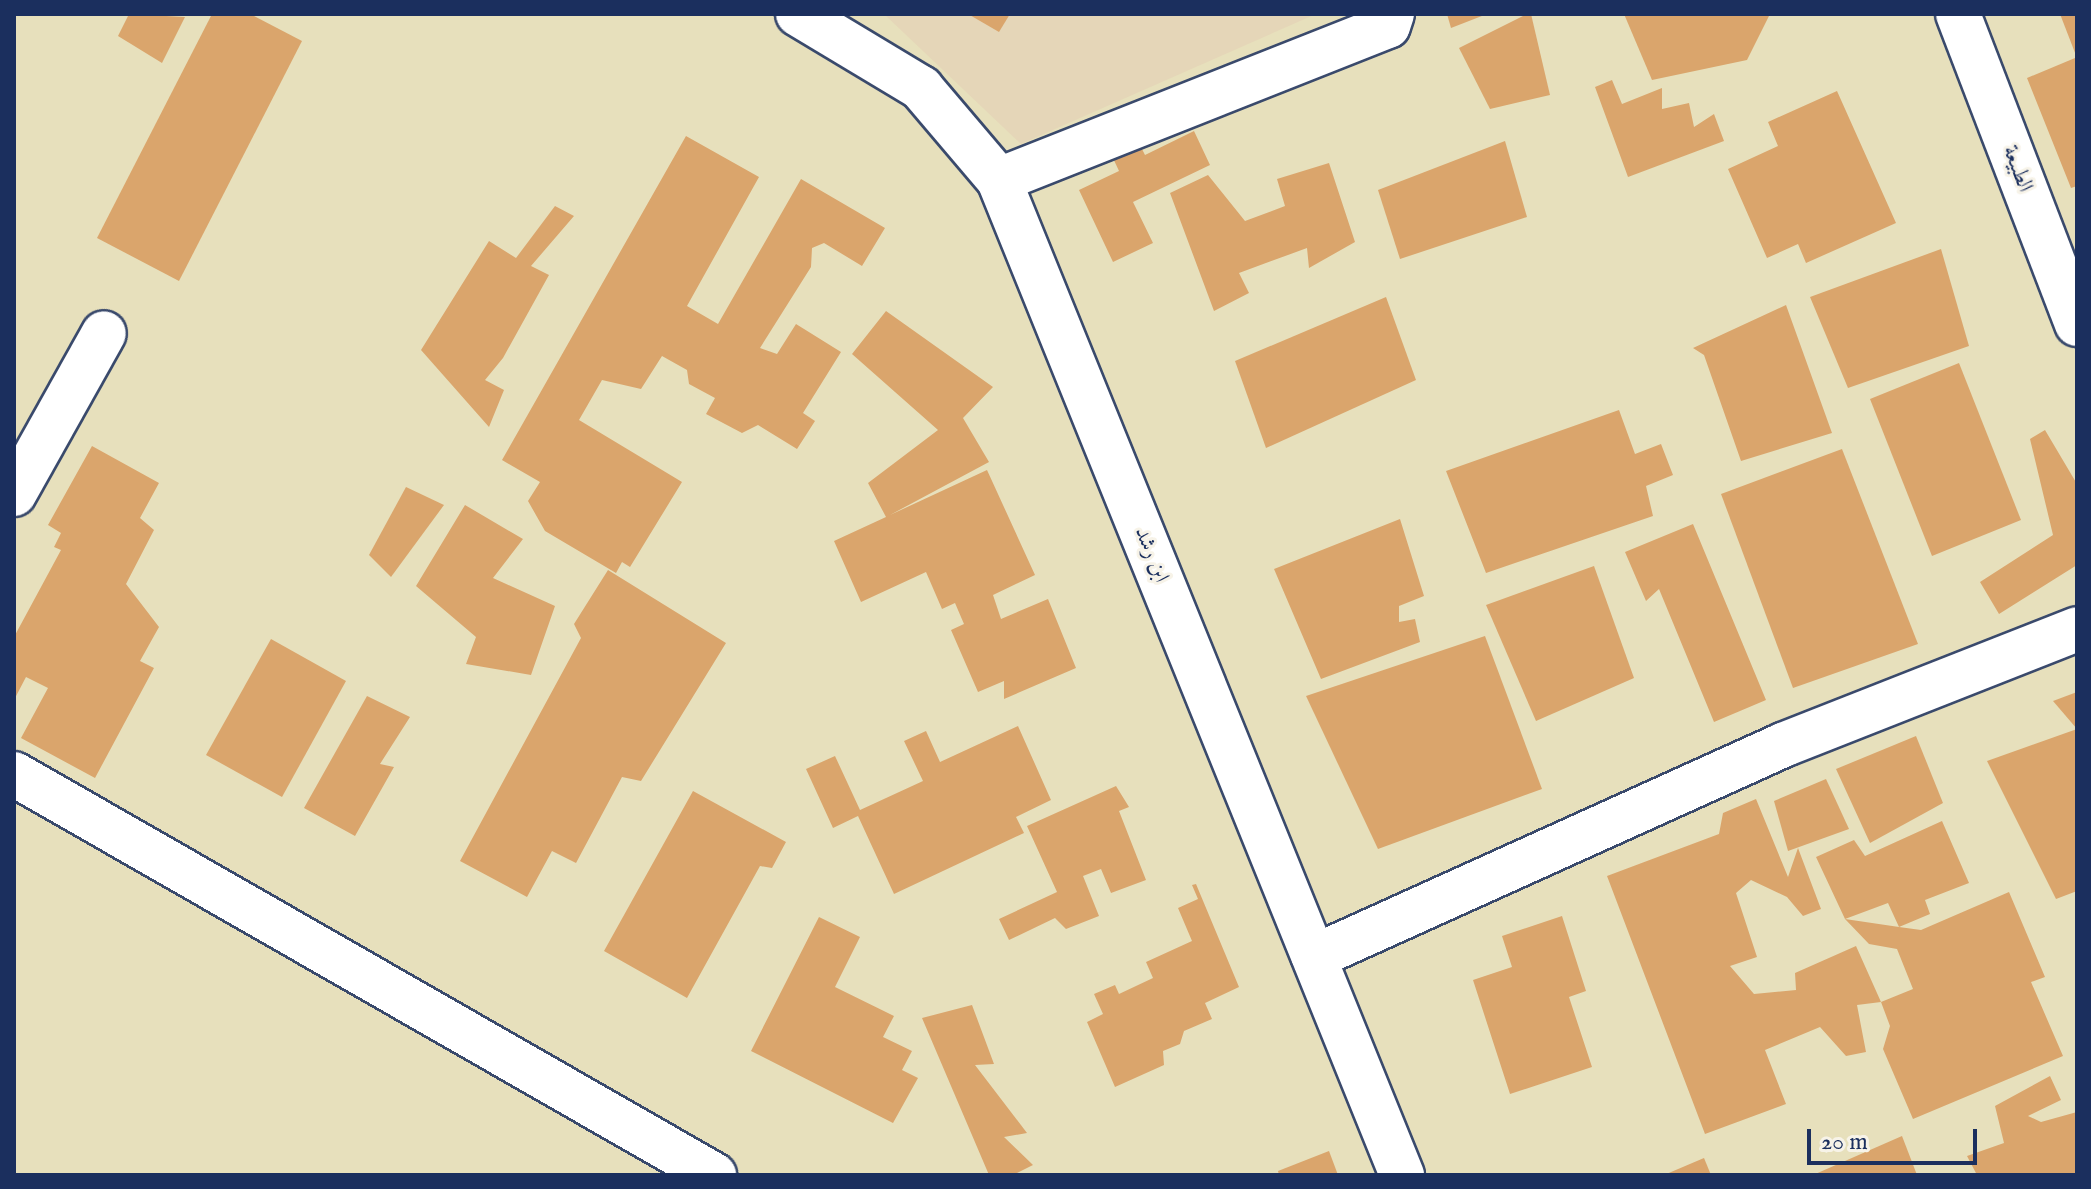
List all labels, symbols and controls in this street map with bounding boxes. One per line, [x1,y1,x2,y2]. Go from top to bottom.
street label: الطبيعة [1996,142,2038,196]
street label: ابن رشد [1128,523,1174,587]
scale bar [1811,1113,1981,1163]
text: 20 m [1821,1127,1868,1158]

